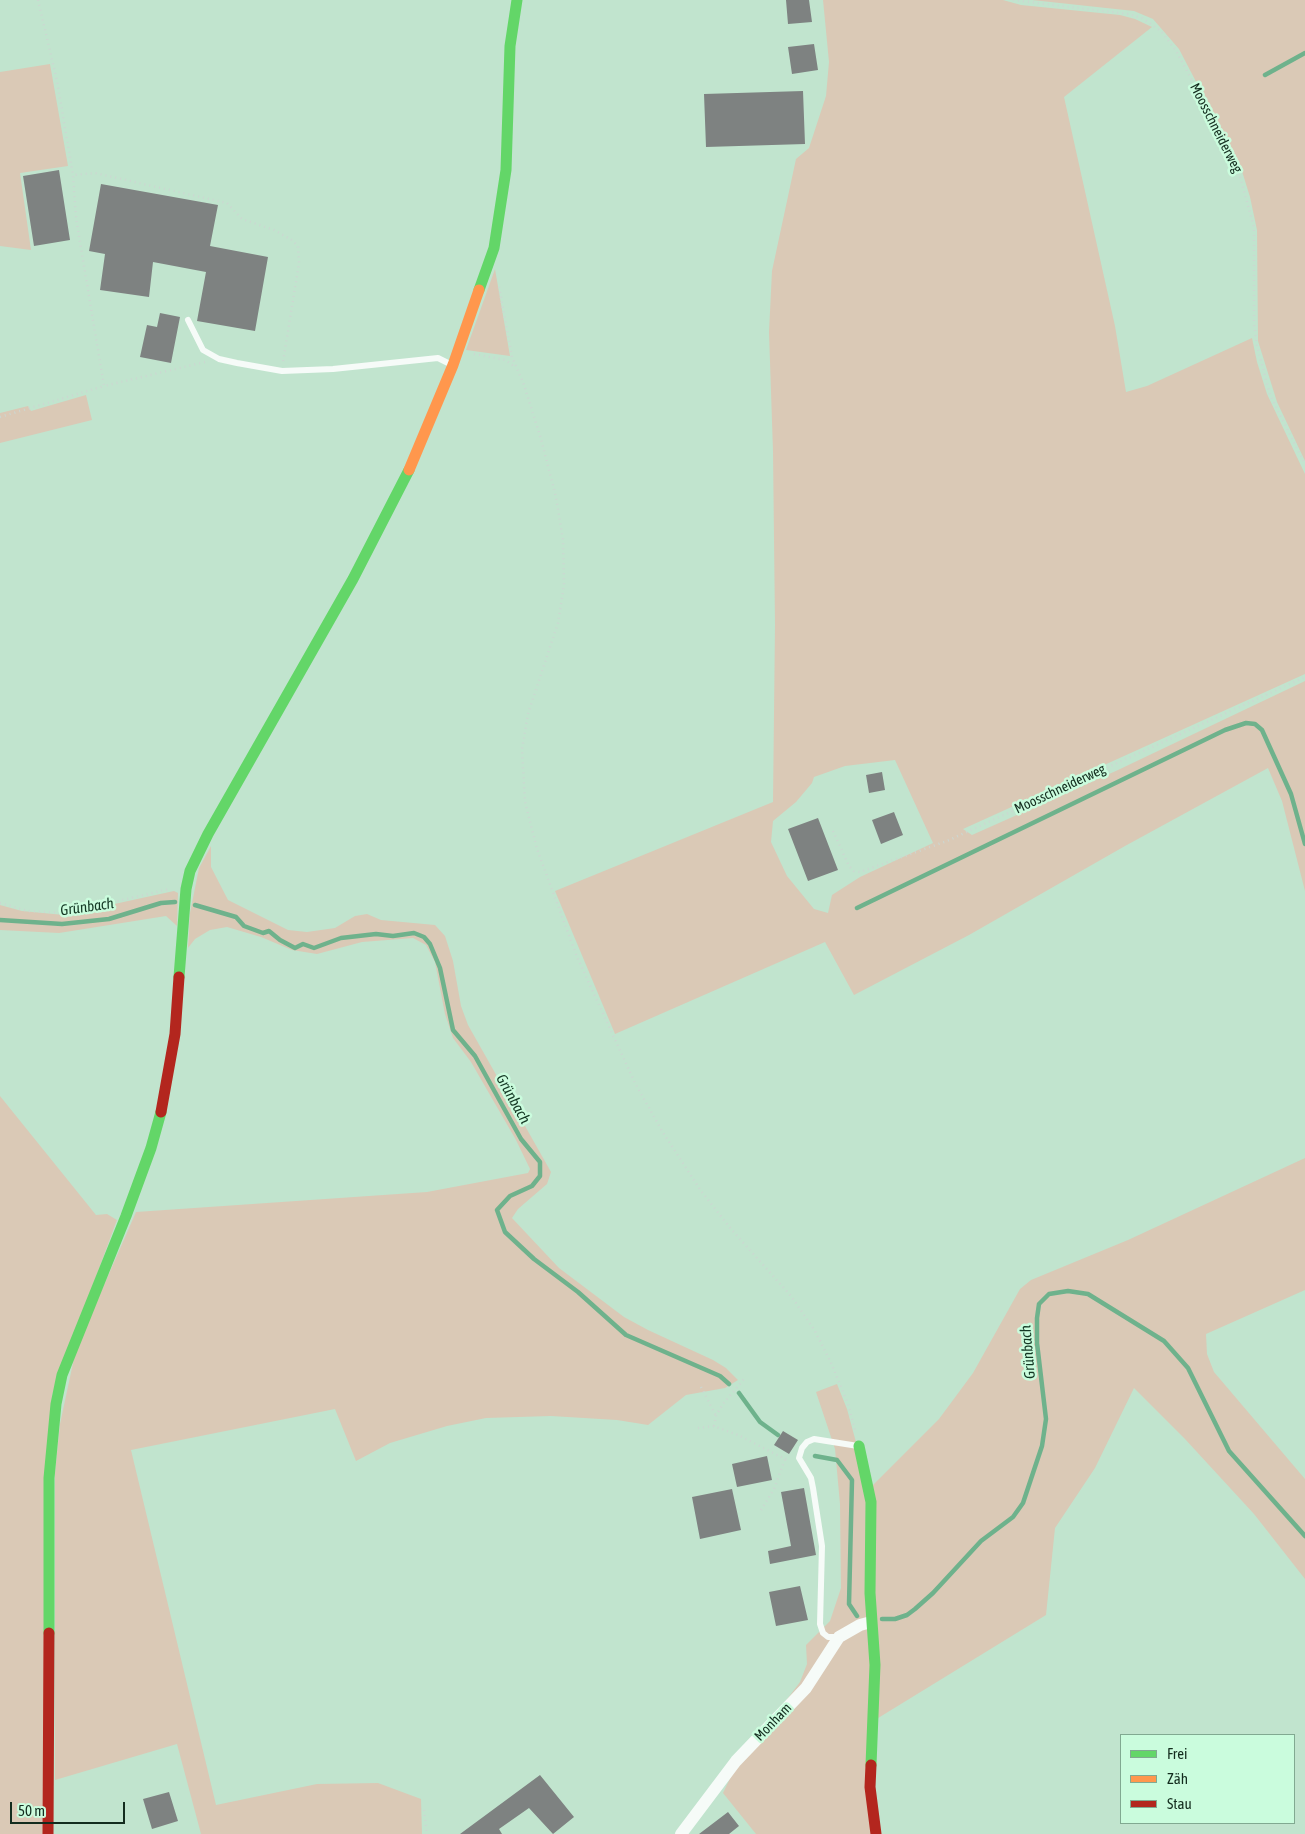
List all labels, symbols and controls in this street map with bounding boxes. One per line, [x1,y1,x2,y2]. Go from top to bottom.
street label: Moosschneiderweg [1186,80,1246,176]
street label: Moosschneiderweg [1012,761,1108,817]
water label: Grünbach [59,894,115,920]
water label: Grünbach [492,1071,534,1127]
water label: Grünbach [1017,1324,1039,1380]
street label: Monham [751,1700,795,1744]
legend [1120,1734,1295,1824]
text: Frei [1167,1745,1187,1762]
text: Zäh [1167,1770,1188,1787]
scale bar [12,1792,128,1824]
text: Stau [1167,1795,1192,1812]
text: 50 m [18,1802,45,1819]

